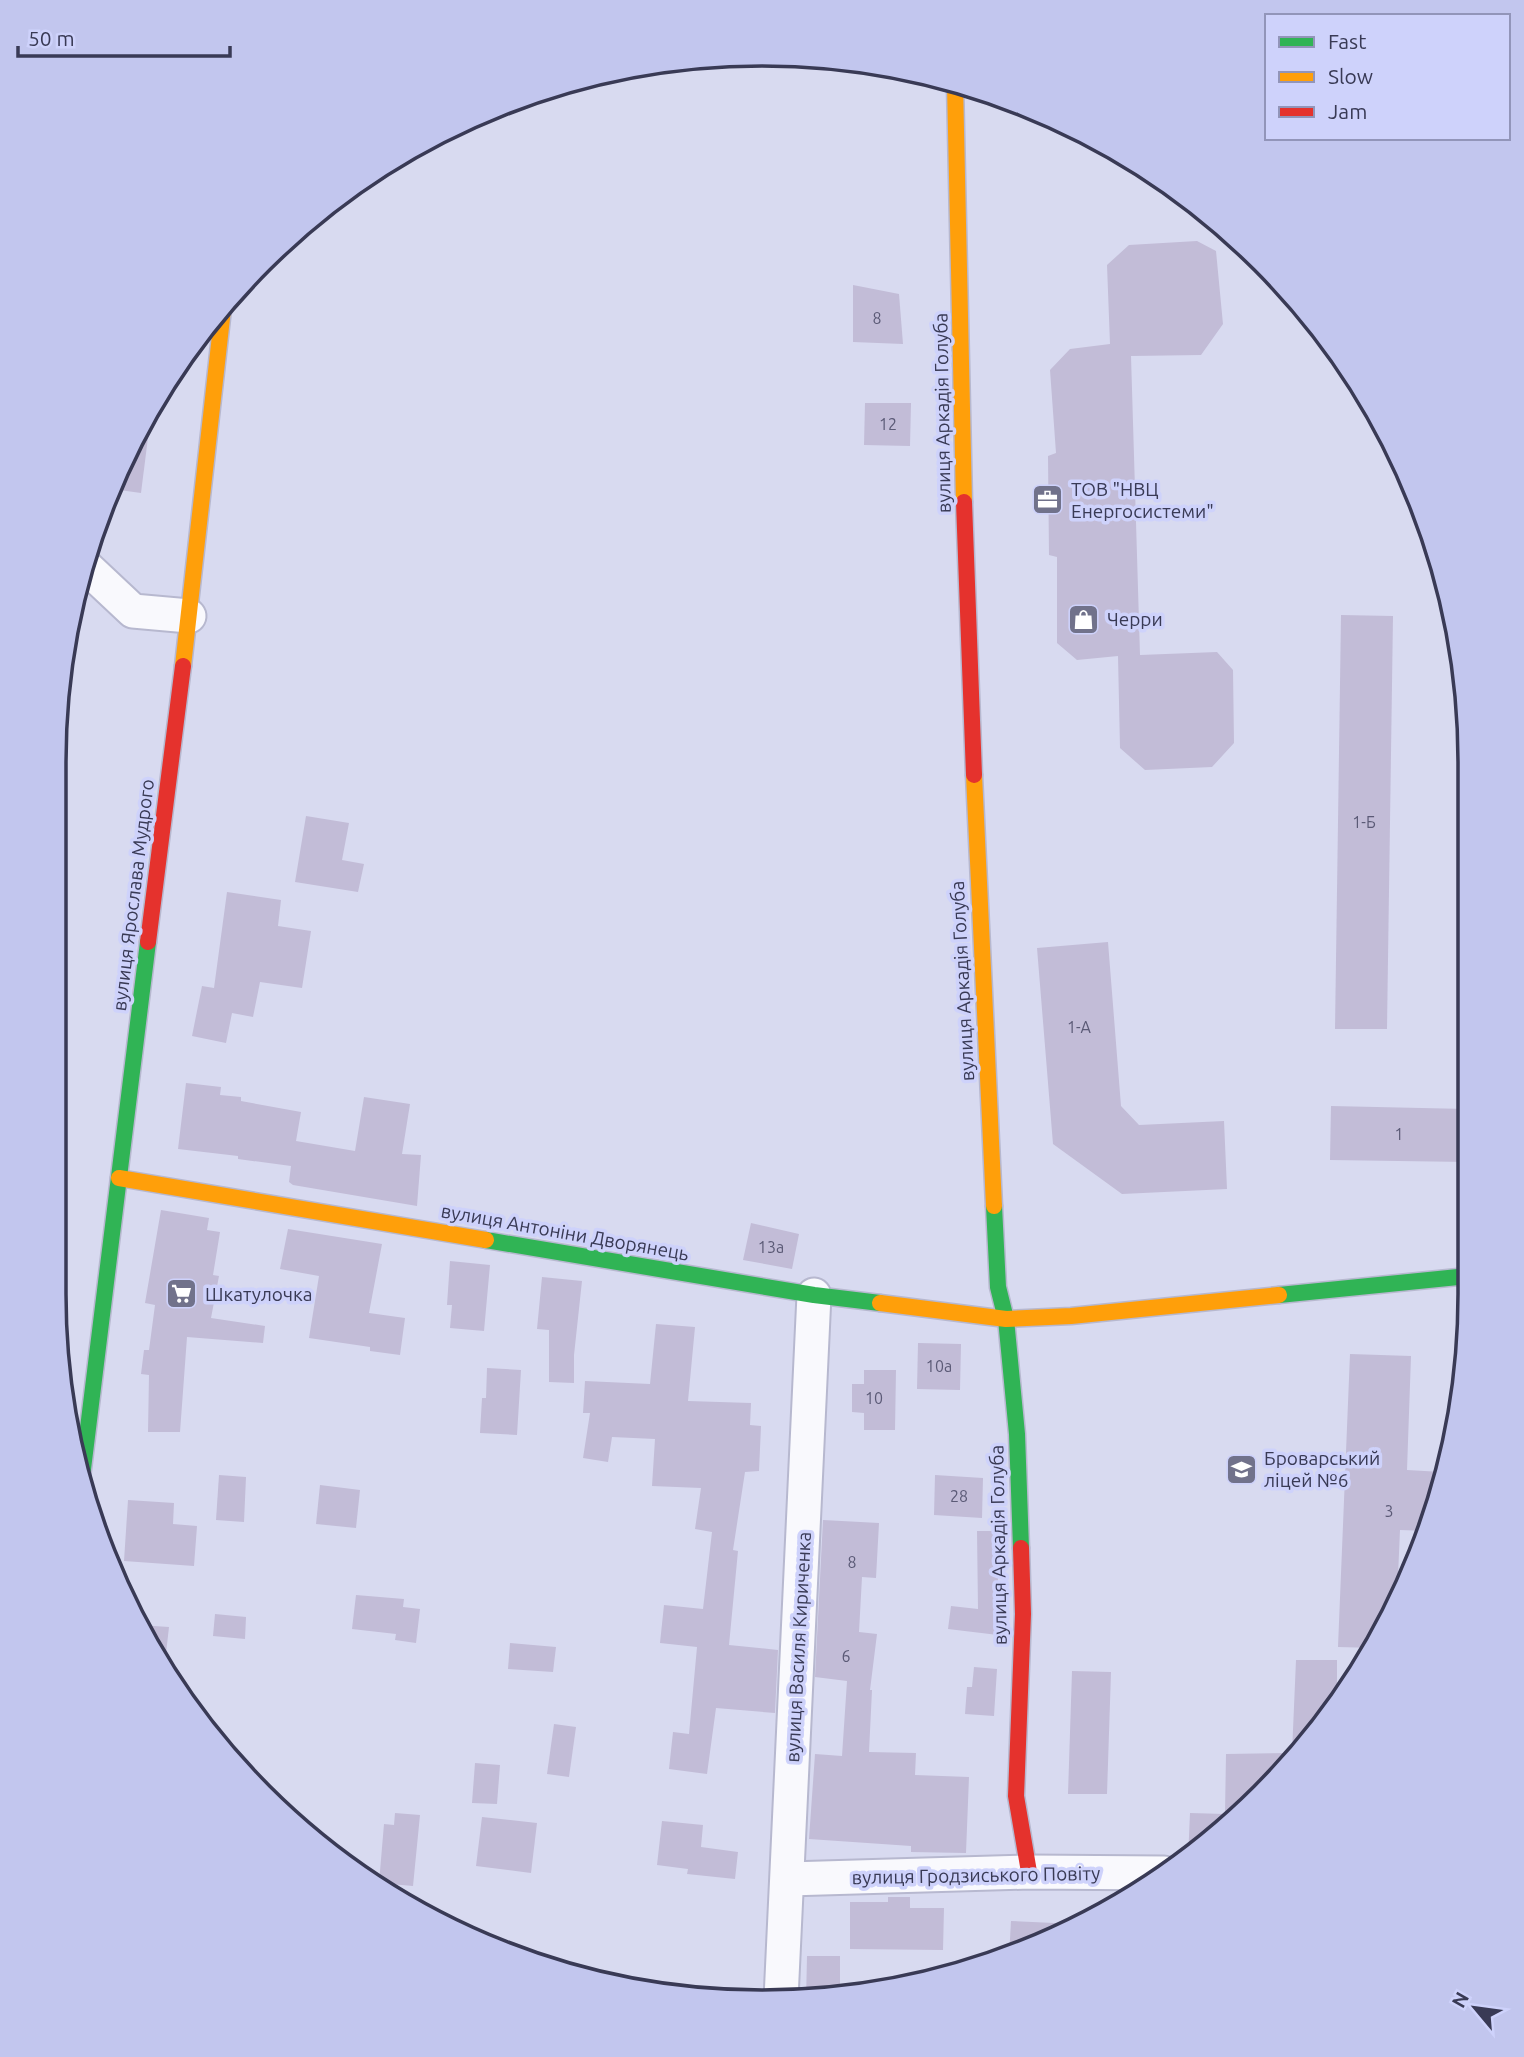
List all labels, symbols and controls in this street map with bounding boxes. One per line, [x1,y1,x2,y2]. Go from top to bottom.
scale bar [18,14,229,58]
legend [1265,14,1510,140]
text: 50 m [28,26,75,50]
text: Fast [1328,29,1366,53]
text: Slow [1328,64,1373,88]
text: Jam [1328,99,1367,123]
house number: 8 [872,309,882,327]
street label: вулиця Аркадія Голуба [929,313,955,513]
house number: 12 [879,415,897,433]
place label: ТОВ "НВЦ Енергосистеми" [1071,478,1214,522]
office icon: ТОВ "НВЦ Енергосистеми" [1031,483,1065,517]
shop icon: Черри [1067,602,1101,636]
place label: Черри [1107,608,1163,630]
street label: вулиця Ярослава Мудрого [108,778,158,1012]
house number: 1-Б [1352,813,1376,831]
street label: вулиця Аркадія Голуба [946,880,978,1082]
house number: 1-А [1067,1018,1092,1036]
house number: 1 [1394,1125,1404,1143]
street label: вулиця Антоніни Дворянець [439,1199,691,1265]
house number: 13а [758,1238,784,1256]
supermarket icon: Шкатулочка [165,1277,199,1311]
place label: Шкатулочка [205,1283,312,1305]
house number: 10а [926,1357,952,1375]
house number: 10 [865,1389,883,1407]
street label: вулиця Аркадія Голуба [985,1445,1011,1645]
place label: Броварський ліцей №6 [1264,1447,1380,1491]
school or university icon: Броварський ліцей №6 [1224,1452,1258,1486]
house number: 28 [950,1487,968,1505]
house number: 3 [1384,1502,1394,1520]
street label: вулиця Василя Кириченка [781,1531,815,1763]
house number: 8 [847,1553,857,1571]
house number: 6 [841,1647,851,1665]
street label: вулиця Гродзиського Повіту [852,1862,1100,1888]
north arrow [1440,1973,1510,2043]
text: N [1447,1988,1473,2011]

